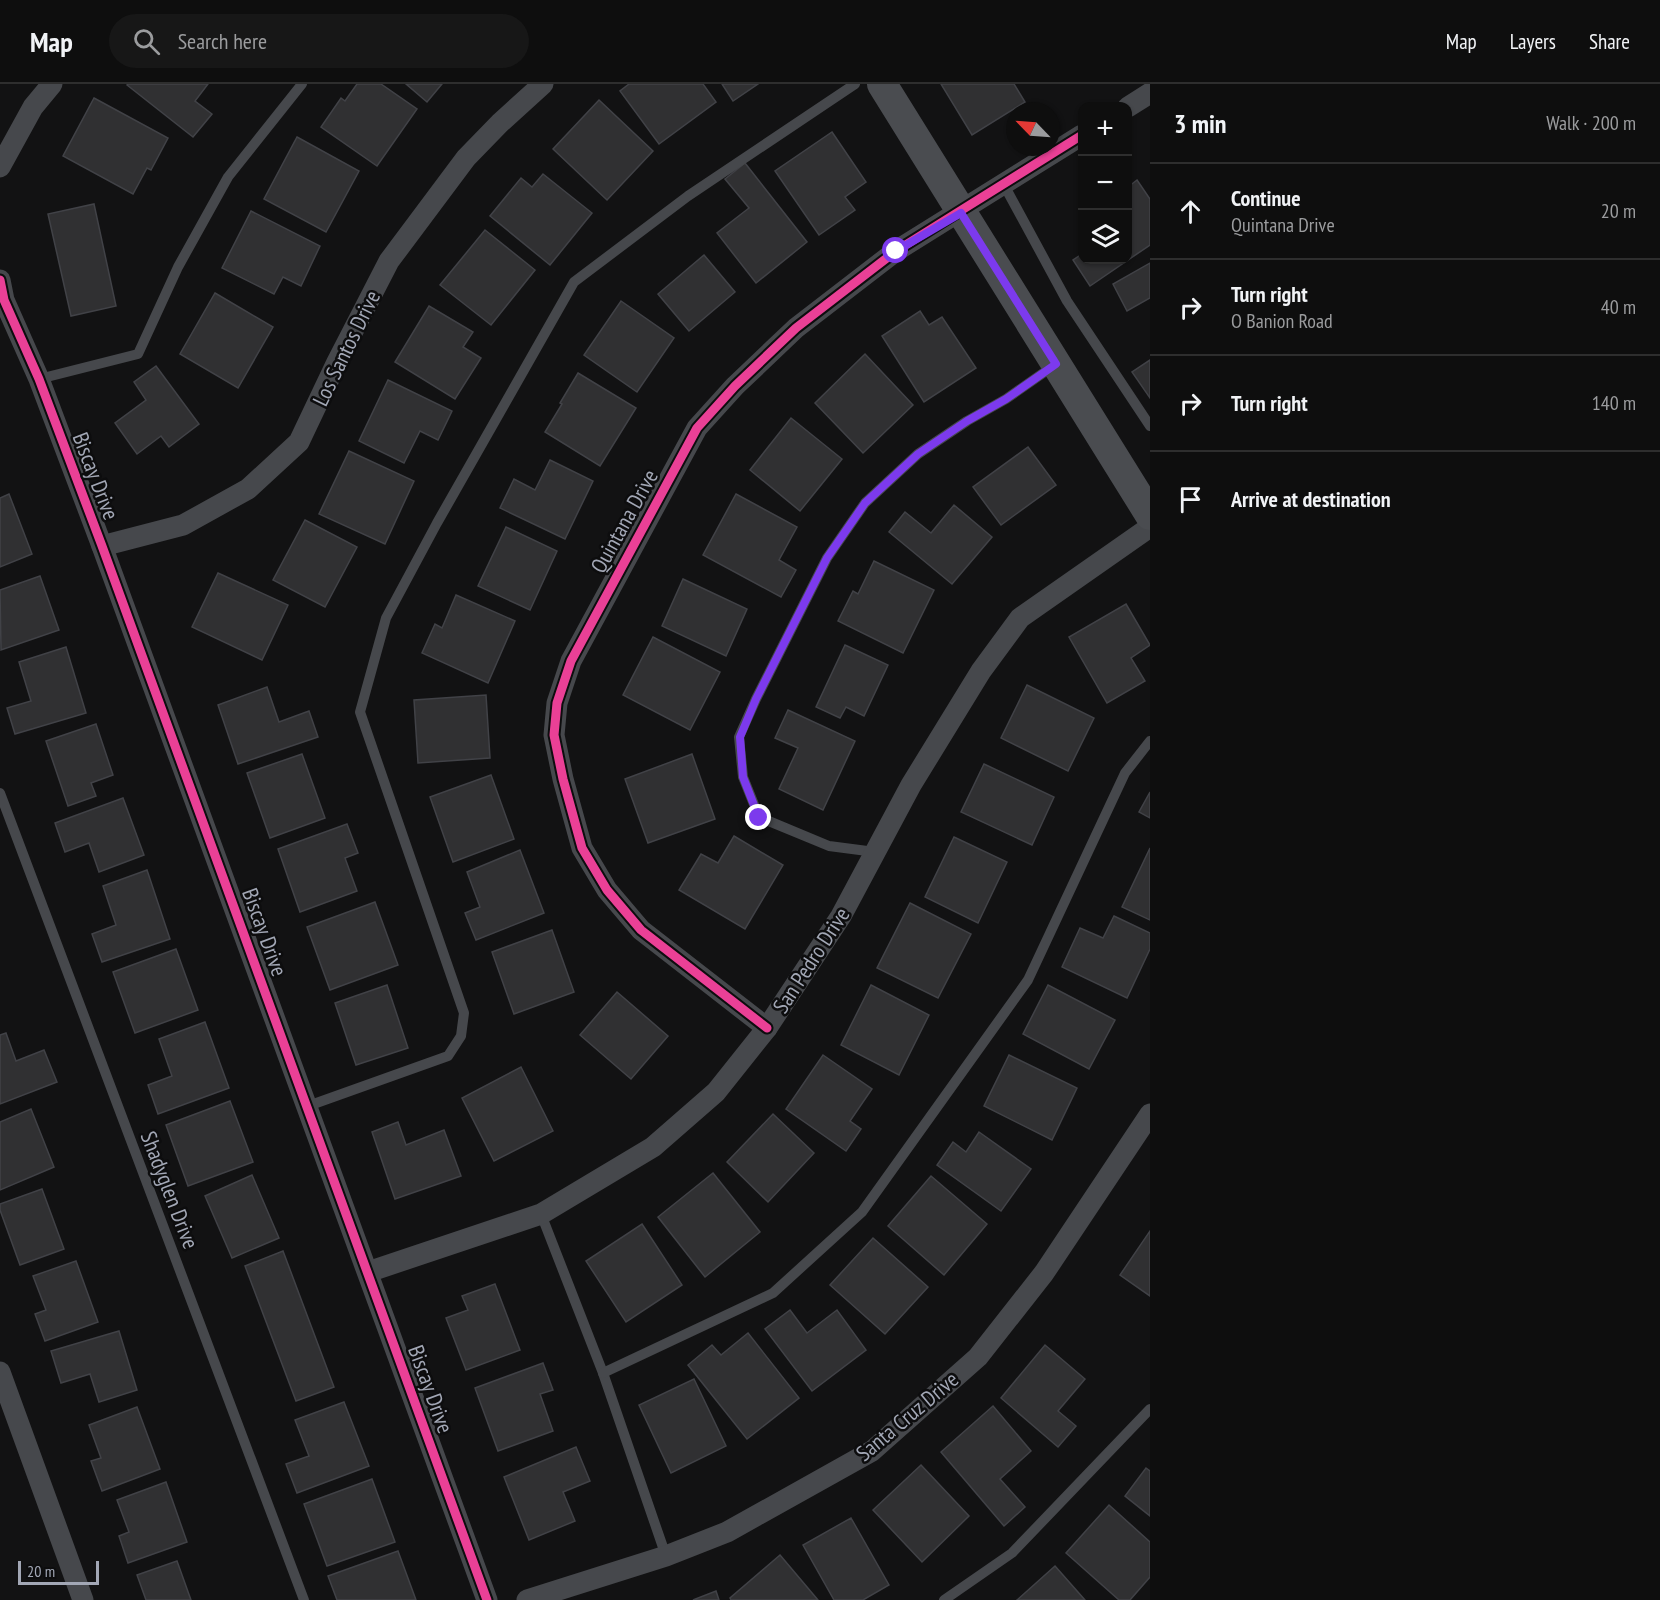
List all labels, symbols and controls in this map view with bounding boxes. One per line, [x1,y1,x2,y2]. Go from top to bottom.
search box [109,14,529,68]
text: Map [30,23,73,60]
icon: search [130,25,163,58]
text: Search here [178,27,267,55]
text: Map [1446,28,1477,55]
text: Layers [1510,28,1556,55]
text: Share [1589,28,1630,55]
north arrow [1006,102,1060,156]
map controls [1078,102,1132,264]
button: + [1078,102,1132,156]
text: 3 min [1174,107,1227,140]
text: Walk · 200 m [1546,110,1636,136]
button: − [1078,156,1132,210]
text: Continue [1231,184,1301,212]
icon: ahead [1174,195,1207,228]
text: 20 m [1601,198,1636,224]
button: layers [1078,210,1132,264]
text: Quintana Drive [1231,212,1335,238]
route start [882,237,908,263]
text: Turn right [1231,280,1308,308]
street label: Los Santos Drive [306,286,386,410]
icon: right [1174,291,1207,324]
text: 40 m [1601,294,1636,320]
text: O Banion Road [1231,308,1333,334]
icon: right [1174,387,1207,420]
text: Turn right [1231,389,1308,417]
text: 140 m [1592,390,1636,416]
street label: Biscay Drive [67,428,125,524]
street label: Quintana Drive [584,464,664,578]
icon: arrive [1174,483,1207,516]
text: Arrive at destination [1231,485,1391,513]
route end [745,804,771,830]
street label: Biscay Drive [236,884,294,980]
street label: San Pedro Drive [766,902,856,1018]
street label: Shadyglen Drive [135,1127,205,1253]
street label: Biscay Drive [402,1341,460,1437]
street label: Santa Cruz Drive [850,1365,964,1467]
scale bar [18,1558,99,1586]
text: 20 m [27,1561,55,1581]

